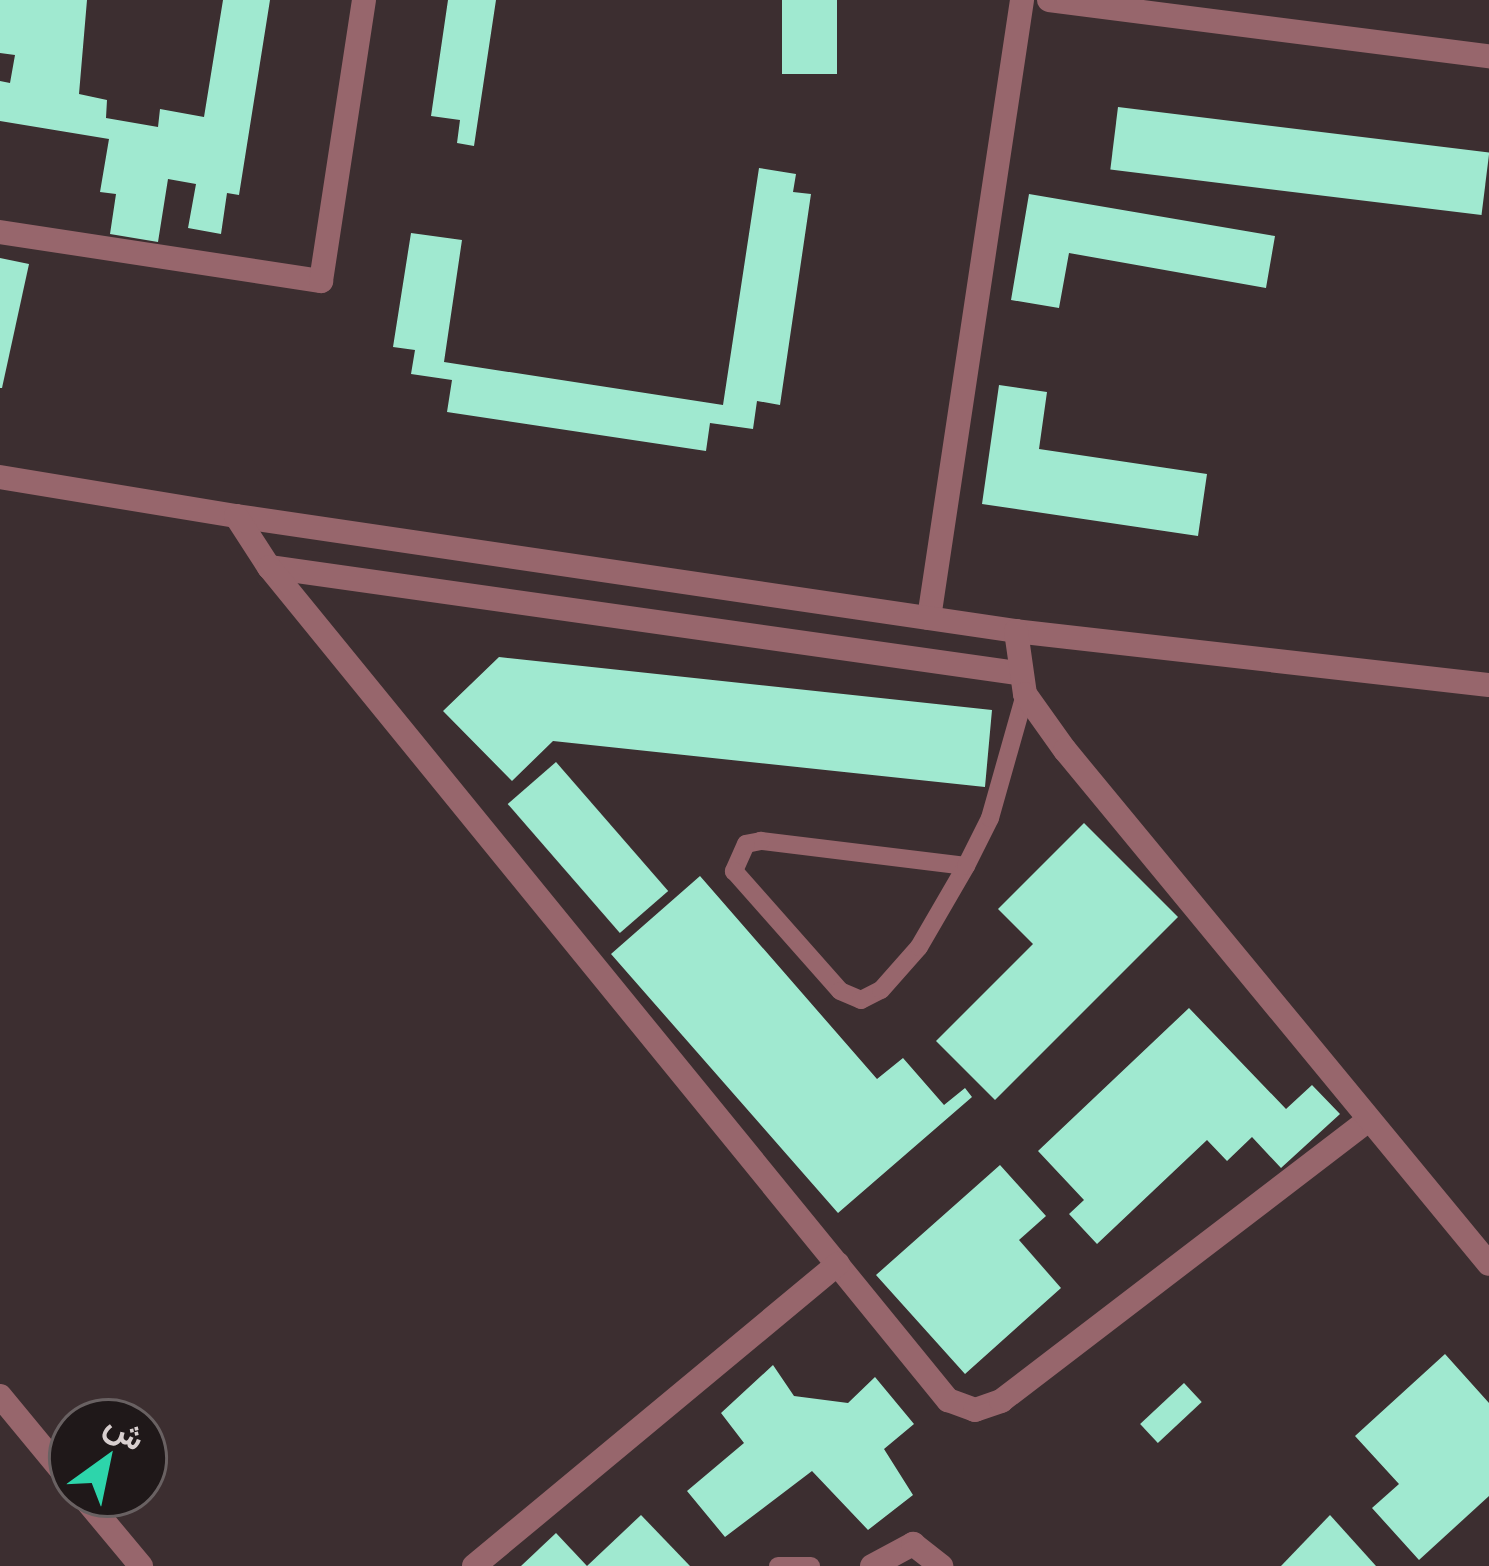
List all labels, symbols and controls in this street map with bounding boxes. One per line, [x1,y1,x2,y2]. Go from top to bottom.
north arrow [48,1398,168,1518]
text: ش [98,1403,153,1458]

